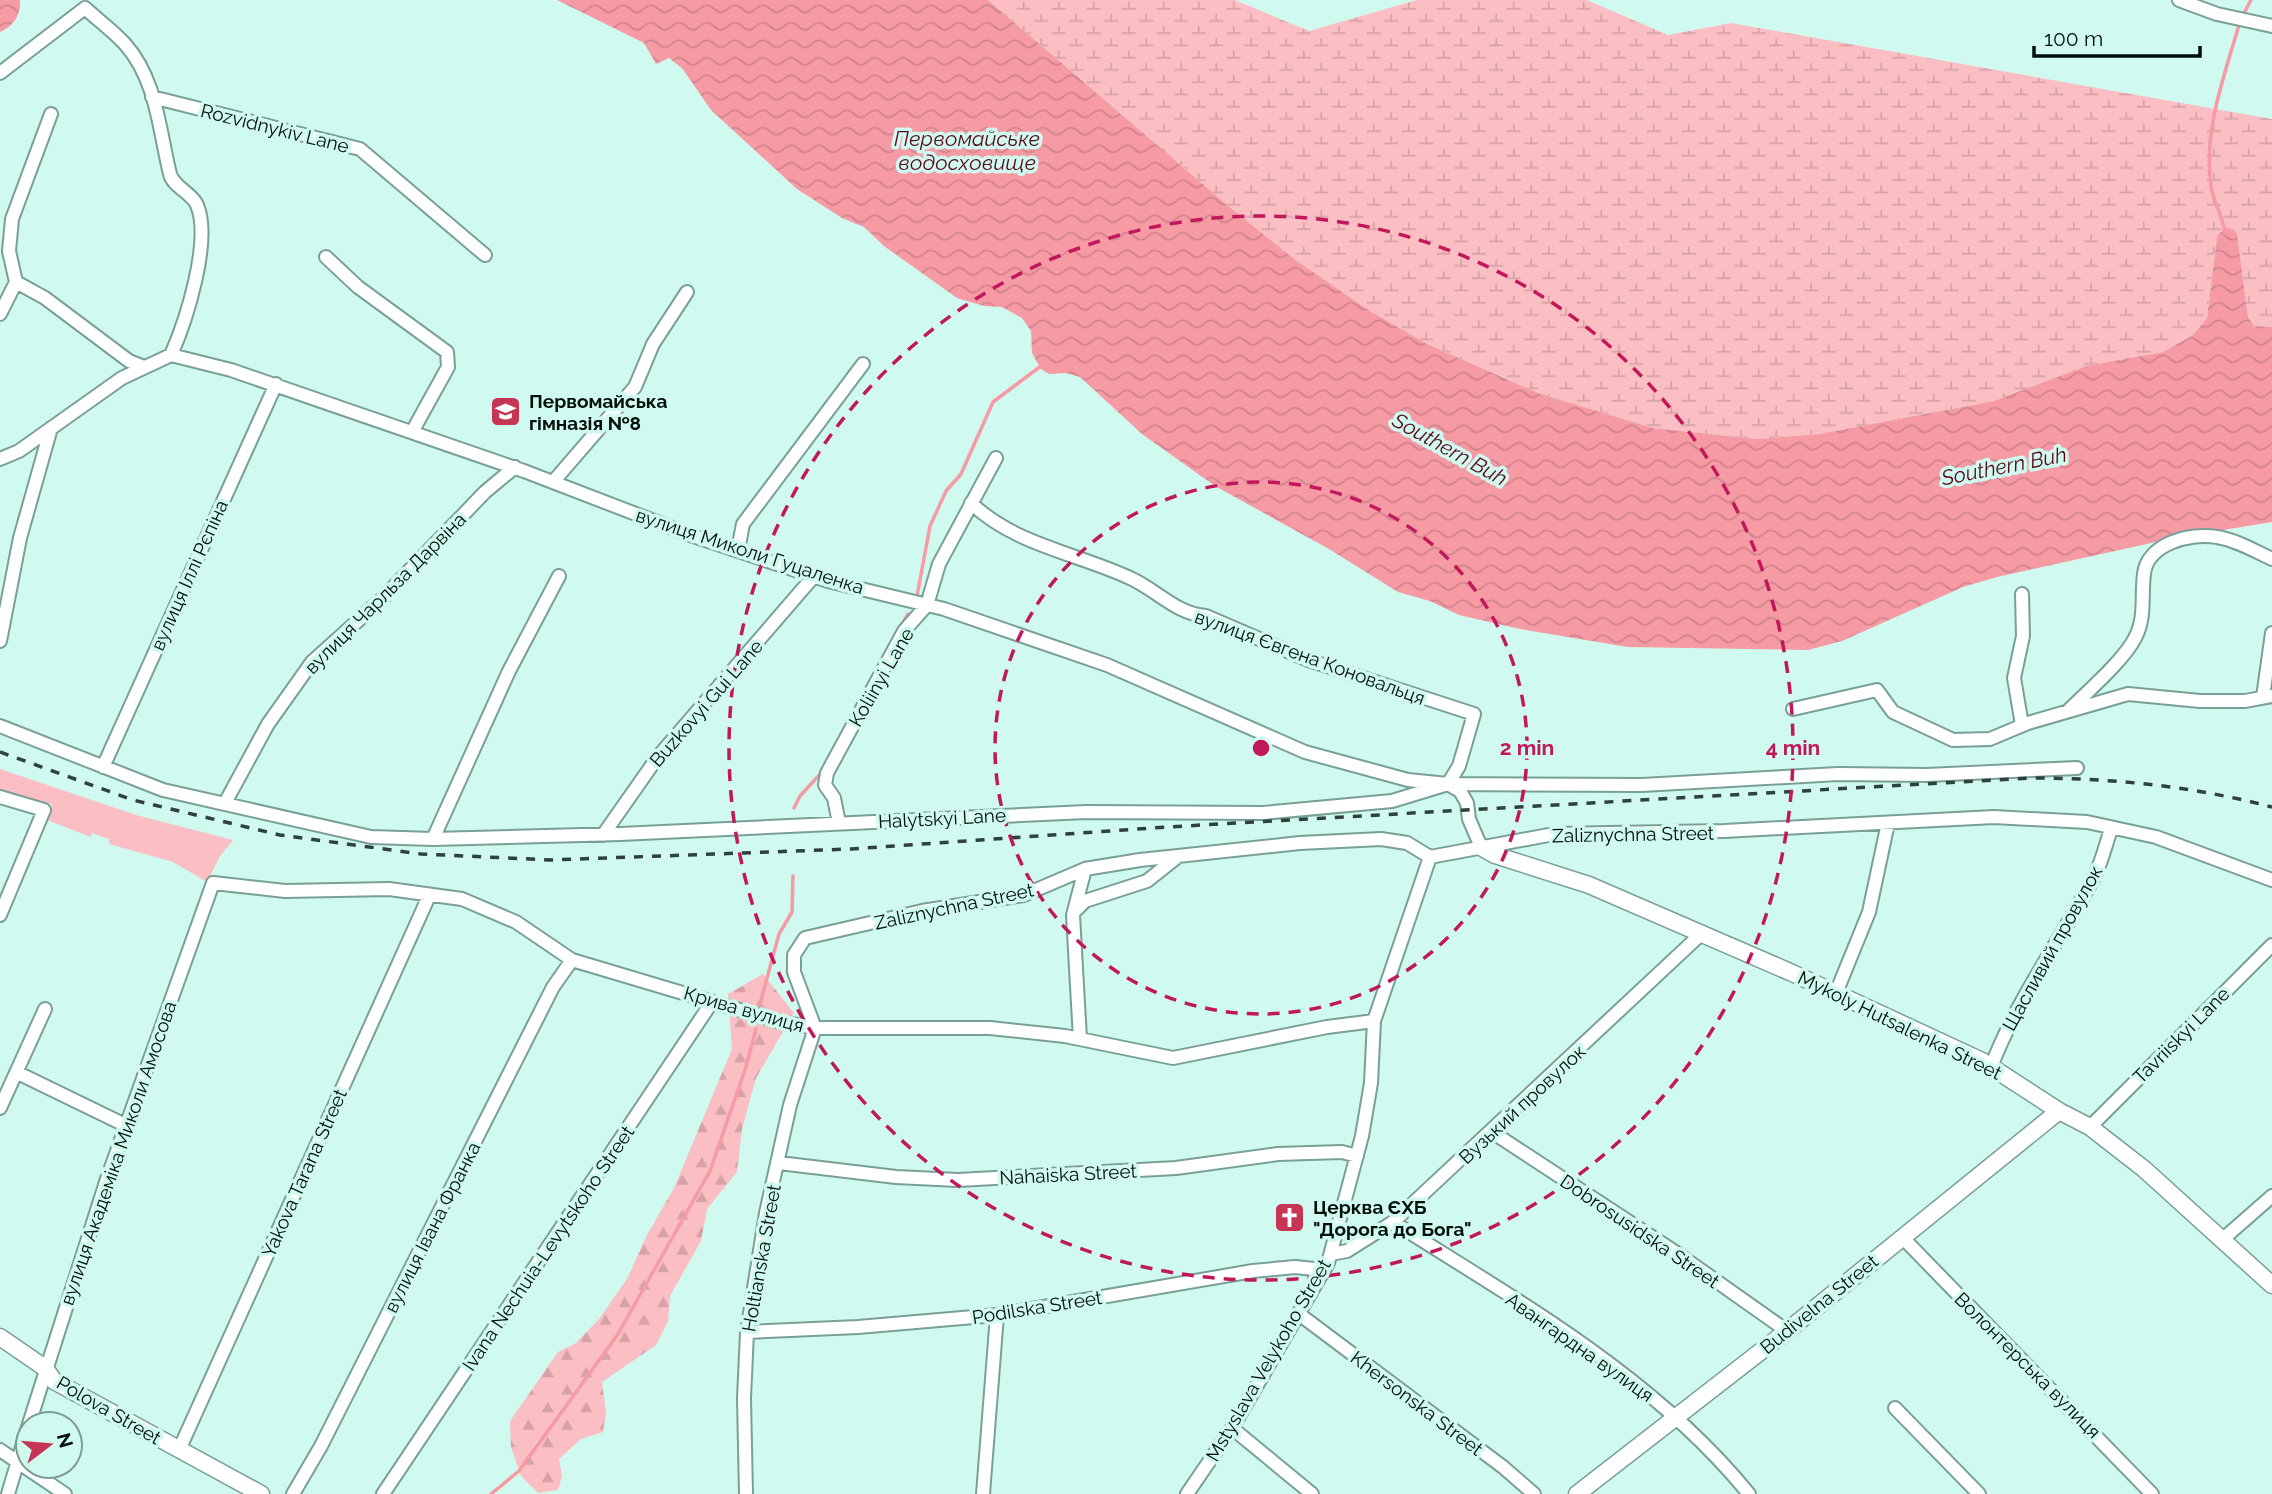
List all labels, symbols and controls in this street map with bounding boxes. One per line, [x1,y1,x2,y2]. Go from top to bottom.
scale bar [2034,14,2200,58]
text: 100 m [2044,26,2103,51]
street label: Rozvidnykiv Lane [199,99,351,157]
water label: Первомайське водосховище [894,126,1040,175]
place label: Первомайська гімназія №8 [529,390,667,434]
school or university icon: Первомайська гімназія №8 [489,395,523,429]
water label: Southern Buh [1387,407,1512,491]
water label: Southern Buh [1938,442,2069,491]
street label: вулиця Іллі Рєпіна [146,496,232,654]
street label: вулиця Миколи Гуцаленка [633,504,867,598]
street label: вулиця Чарльза Дарвіна [300,508,470,678]
street label: вулиця Євгена Коновальця [1192,605,1428,709]
street label: Koliinyi Lane [844,624,918,730]
street label: Buzkovyi Gui Lane [645,635,767,771]
text: 2 min [1500,735,1554,760]
text: 4 min [1766,735,1820,760]
centre of rings [1249,736,1273,760]
street label: Halytskyi Lane [878,804,1006,832]
street label: Zaliznychna Street [1552,822,1715,846]
street label: Щасливий провулок [1997,861,2107,1034]
street label: Zaliznychna Street [872,878,1036,934]
street label: Mykoly Hutsalenka Street [1795,966,2006,1084]
street label: Крива вулиця [681,981,807,1037]
street label: Tavriiskyi Lane [2128,982,2234,1088]
street label: вулиця Академіка Миколи Амосова [56,998,180,1308]
street label: Вузький провулок [1454,1040,1590,1168]
street label: Yakova Tarana Street [257,1085,351,1261]
street label: Ivana Nechuia-Levytskoho Street [458,1121,639,1375]
street label: вулиця Івана Франка [379,1138,485,1316]
street label: Nahaiska Street [999,1159,1138,1189]
street label: Dobrosusidska Street [1556,1170,1724,1293]
street label: Holtianska Street [737,1182,785,1333]
place label: Церква ЄХБ "Дорога до Бога" [1313,1196,1472,1240]
church icon: Церква ЄХБ "Дорога до Бога" [1273,1201,1307,1235]
street label: Budivelna Street [1756,1249,1883,1358]
street label: Mstyslava Velykoho Street [1201,1254,1335,1465]
street label: Podilska Street [971,1286,1104,1328]
street label: Волонтерська вулиця [1950,1287,2106,1443]
street label: Авангардна вулиця [1502,1288,1658,1406]
street label: Khersonska Street [1347,1346,1488,1460]
street label: Polova Street [53,1371,166,1449]
north arrow [14,1410,84,1480]
text: N [53,1430,78,1450]

